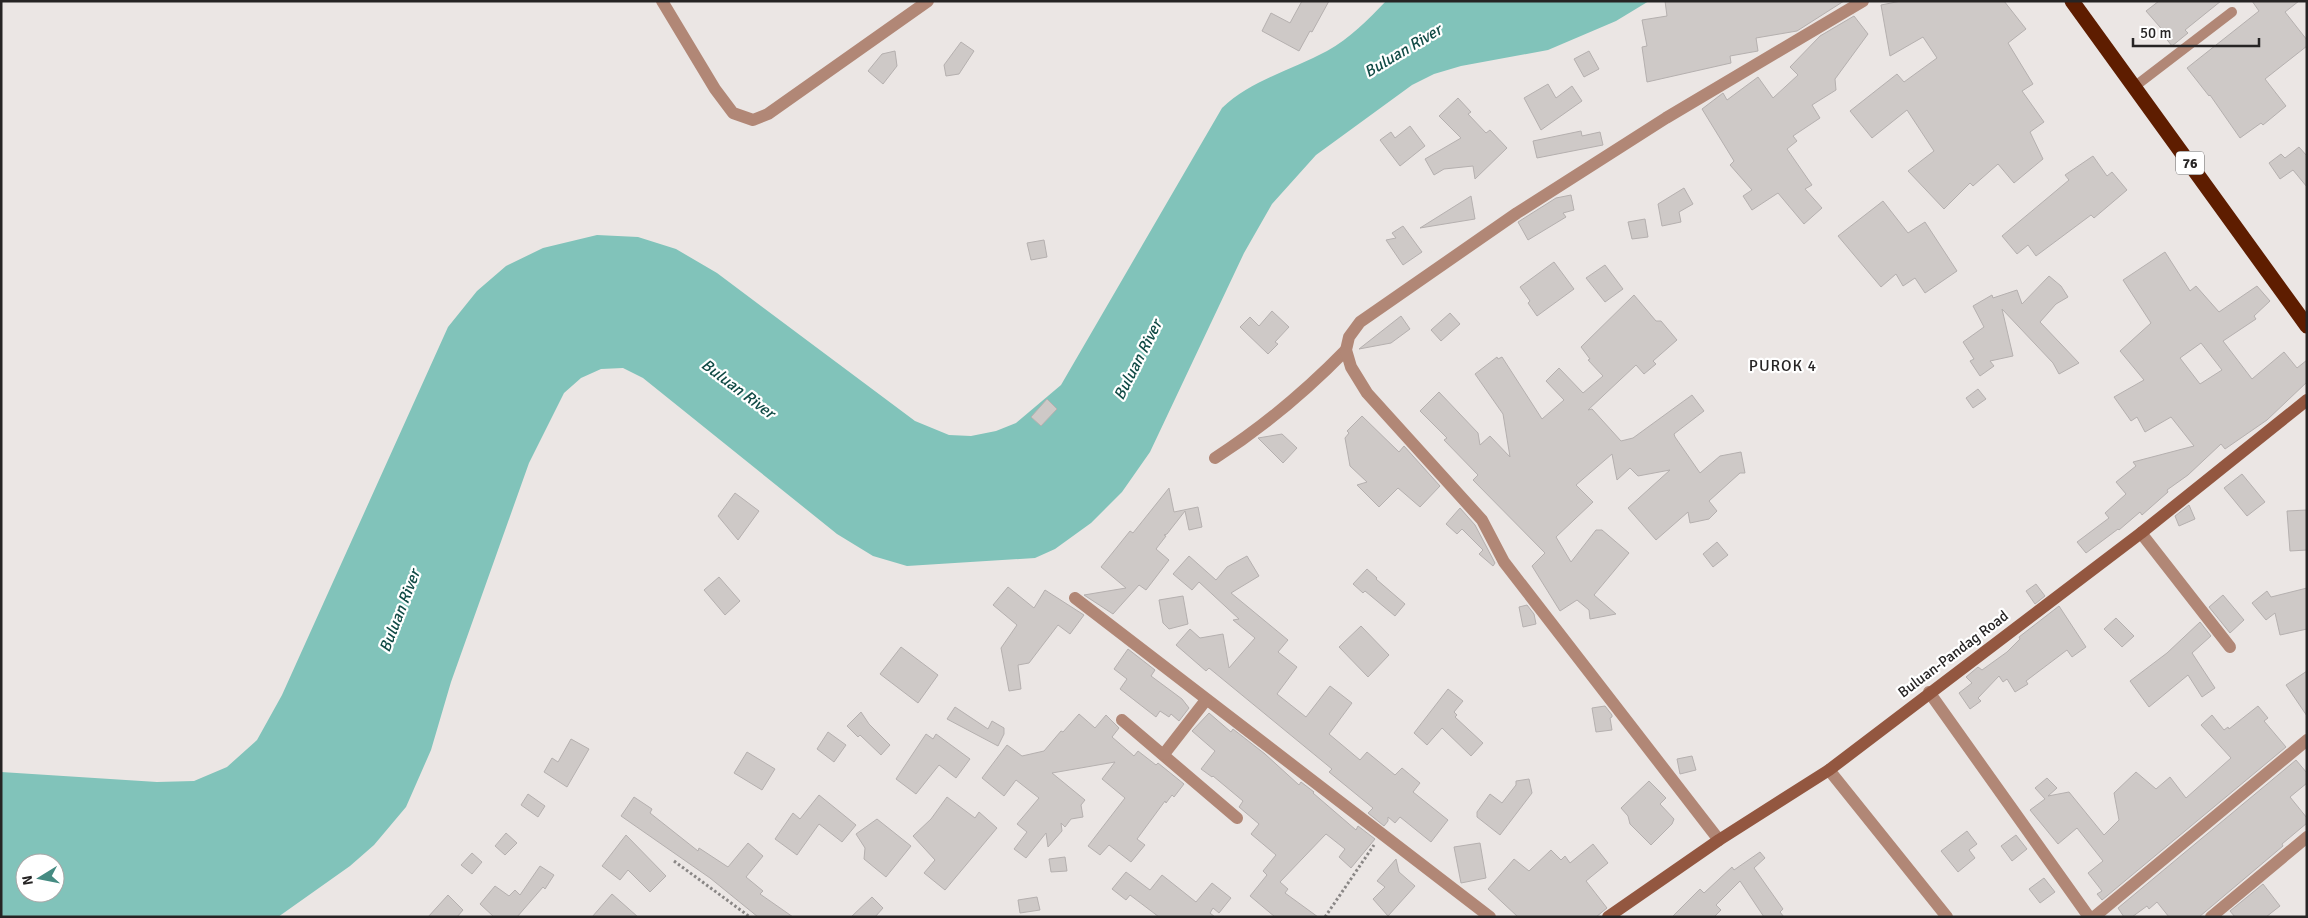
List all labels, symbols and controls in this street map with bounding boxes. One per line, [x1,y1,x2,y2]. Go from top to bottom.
scale bar [2133,15,2259,47]
water label: Buluan River [1361,19,1447,82]
text: 50 m [2140,24,2171,42]
road number: 76 [2176,152,2204,174]
water label: Buluan River [1109,315,1168,403]
water label: Buluan River [697,355,780,424]
district label: PUROK 4 [1749,356,1817,376]
water label: Buluan River [375,565,426,655]
street label: Buluan-Pandag Road [1894,607,2012,701]
north arrow [15,853,65,903]
text: N [18,874,37,886]

